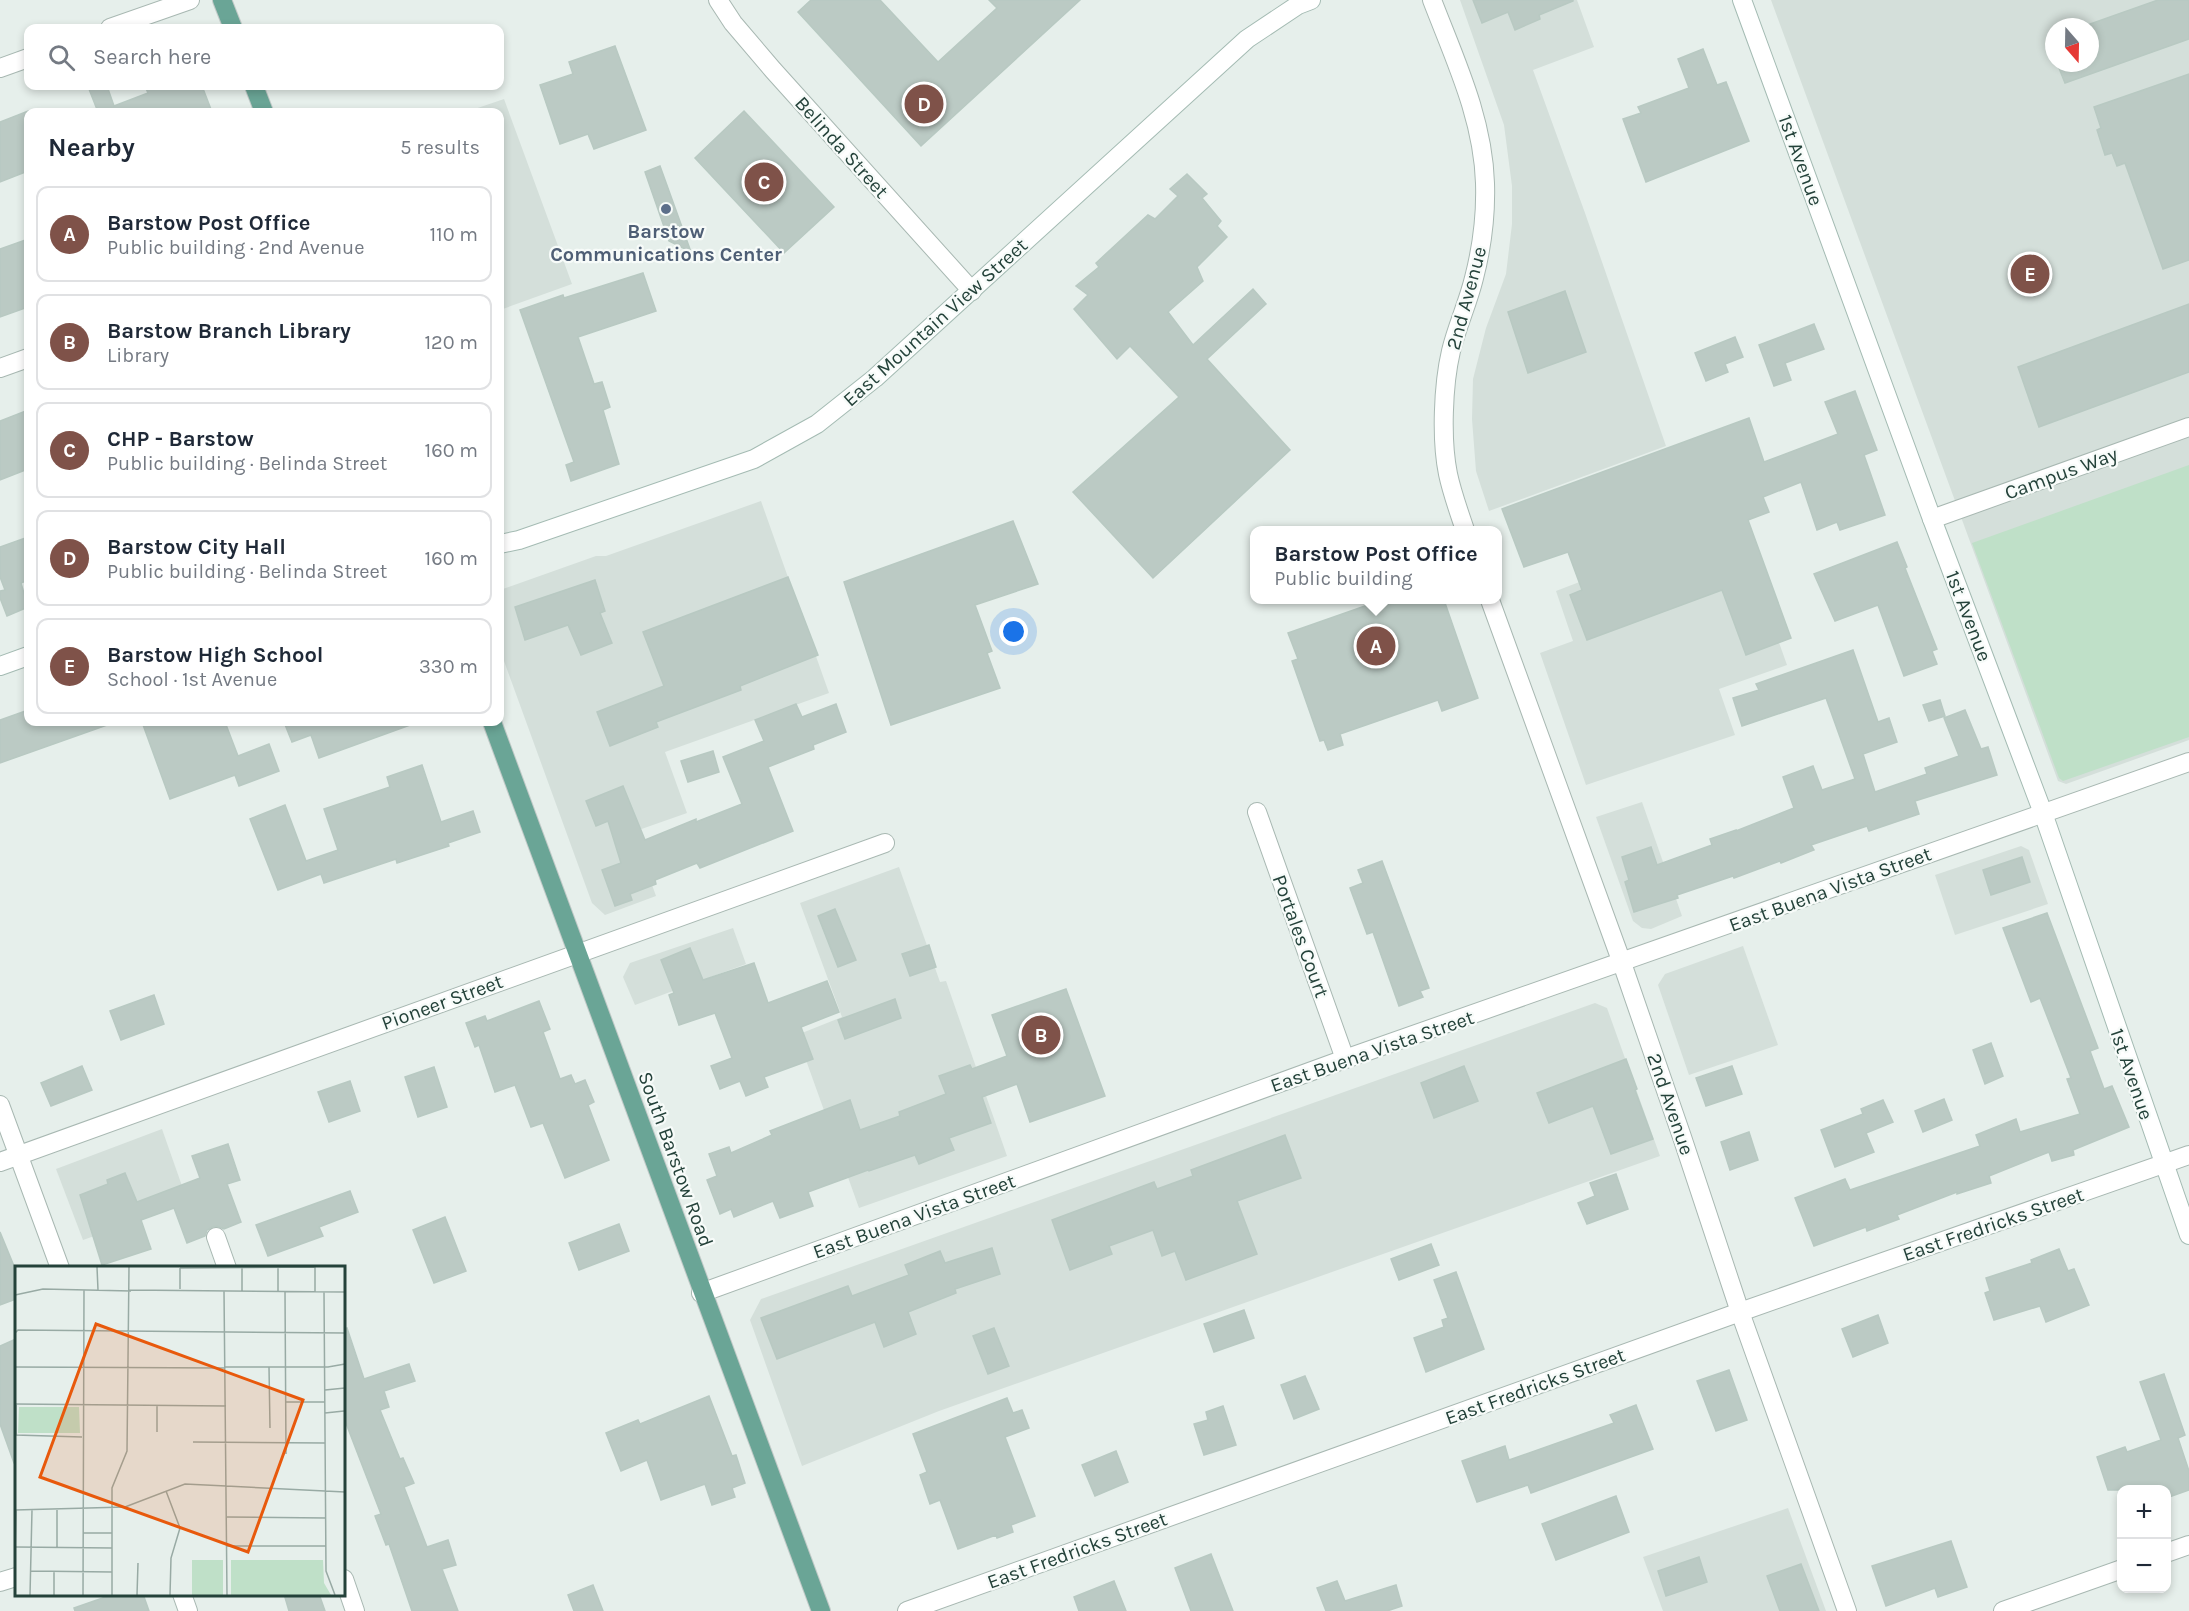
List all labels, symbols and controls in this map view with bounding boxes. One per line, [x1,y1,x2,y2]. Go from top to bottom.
north arrow [2045,18,2099,72]
search box [24,24,504,90]
icon: search [45,41,78,74]
text: Search here [93,44,211,70]
pin: D [904,82,944,126]
street label: Belinda Street [790,92,894,203]
street label: 1st Avenue [1773,111,1828,209]
text: Nearby [48,132,135,163]
text: 5 results [400,136,480,159]
pin: C [744,160,783,204]
marker: Barstow Communications Center [659,202,673,216]
text: Barstow Post Office [107,210,311,236]
place label: Barstow Communications Center [550,220,782,266]
text: A [63,223,76,246]
text: 110 m [429,223,478,246]
street label: East Mountain View Street [838,233,1033,411]
text: Public building · 2nd Avenue [107,236,365,259]
street label: 2nd Avenue [1442,244,1491,352]
pin: E [2010,252,2050,296]
text: Barstow Branch Library [107,318,351,344]
text: B [63,331,76,354]
text: 120 m [424,331,478,354]
text: Library [107,344,169,367]
text: CHP - Barstow [107,426,254,452]
text: C [63,439,76,462]
text: 160 m [425,439,478,462]
street label: Campus Way [2002,442,2121,505]
text: Public building · Belinda Street [107,452,387,475]
popup [1250,526,1502,604]
text: Barstow City Hall [107,534,286,560]
text: Barstow Post Office [1274,541,1478,567]
text: D [63,547,76,570]
text: 160 m [425,547,478,570]
text: Public building · Belinda Street [107,560,387,583]
text: Public building [1274,567,1413,590]
street label: 1st Avenue [1941,568,1996,665]
your location [999,617,1028,646]
pin: A [1356,624,1396,668]
text: Barstow High School [107,642,324,668]
text: E [64,655,75,678]
text: 330 m [419,655,478,678]
text: School · 1st Avenue [107,668,277,691]
street label: East Buena Vista Street [1726,842,1935,937]
street label: Portales Court [1268,872,1334,1001]
street label: Pioneer Street [378,970,506,1035]
street label: East Buena Vista Street [1267,1006,1477,1097]
pin: B [1022,1012,1060,1058]
street label: 1st Avenue [2105,1025,2158,1123]
street label: 2nd Avenue [1642,1050,1699,1158]
street label: South Barstow Road [633,1069,718,1250]
street label: East Buena Vista Street [810,1169,1019,1264]
street label: East Fredricks Street [1900,1183,2087,1266]
inset map [15,1266,345,1596]
street label: East Fredricks Street [1442,1343,1629,1430]
map controls [2117,1485,2171,1593]
button: + [2117,1485,2171,1539]
street label: East Fredricks Street [984,1507,1171,1594]
button: − [2117,1539,2171,1593]

